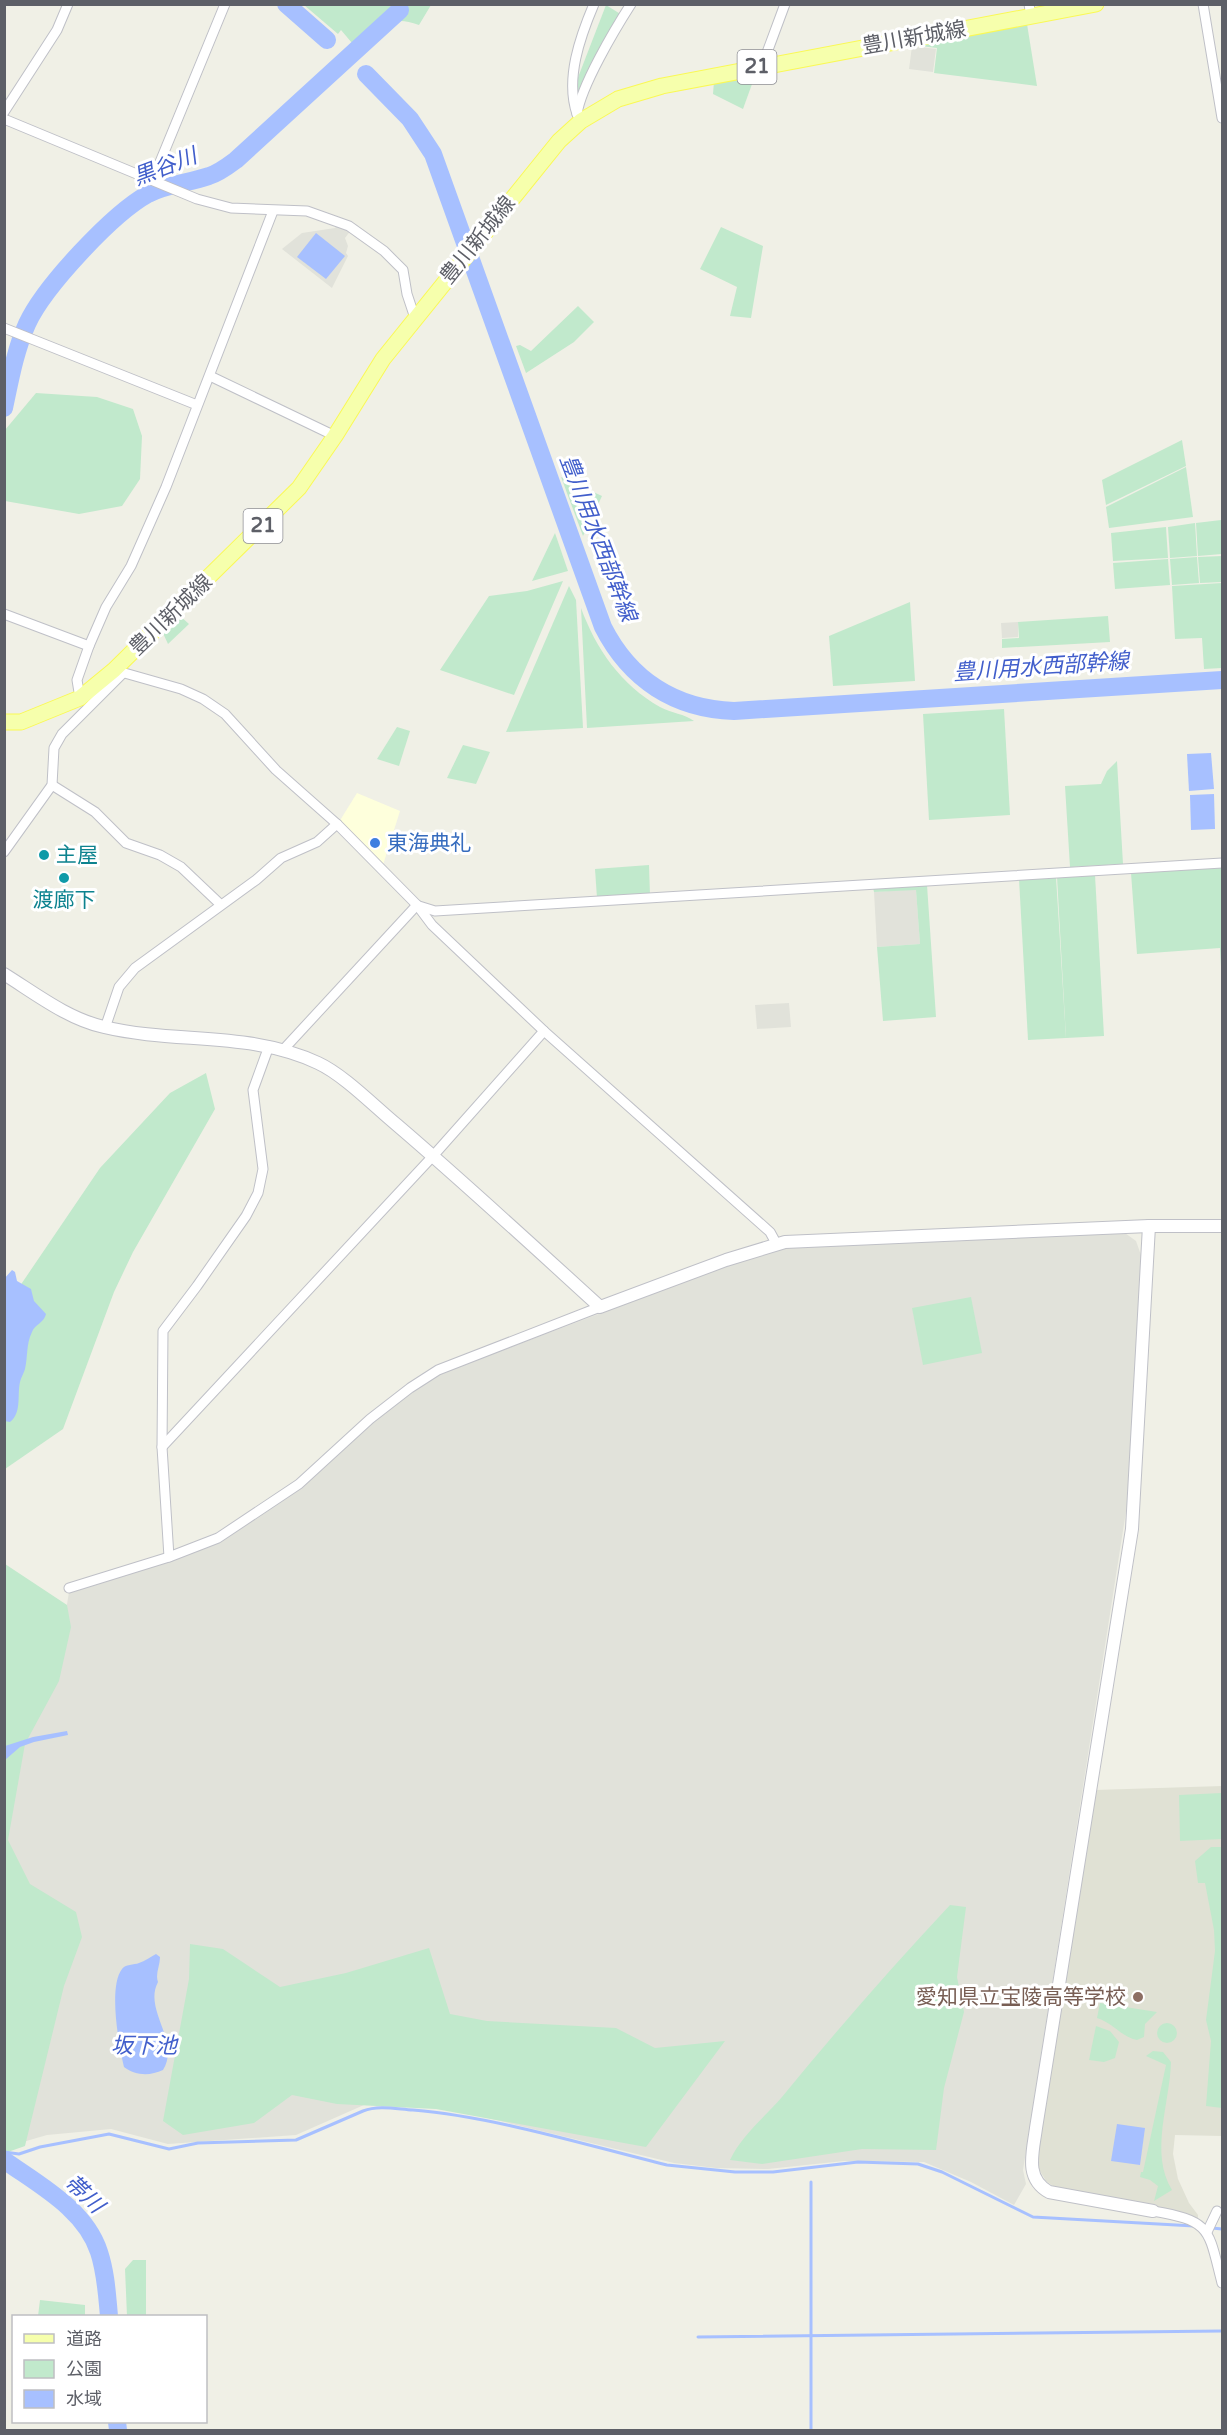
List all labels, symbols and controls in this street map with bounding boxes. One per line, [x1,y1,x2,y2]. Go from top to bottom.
street label: 豊川新城線 [860,17,968,59]
road number: 21 [738,50,777,84]
water label: 黒谷川 [130,142,202,191]
street label: 豊川新城線 [435,191,521,289]
water label: 豊川用水西部幹線 [554,451,643,628]
road number: 21 [244,509,282,543]
street label: 豊川新城線 [125,570,217,660]
water label: 豊川用水西部幹線 [952,648,1133,686]
place label: 東海典礼 [387,831,471,856]
marker: 東海典礼 [368,836,382,850]
place label: 主屋 [56,843,98,868]
marker: 主屋 [37,848,51,862]
marker: 渡廊下 [57,871,71,885]
place label: 渡廊下 [33,888,96,913]
place label: 愛知県立宝陵高等学校 [916,1985,1126,2010]
marker: 愛知県立宝陵高等学校 [1131,1990,1145,2004]
water label: 坂下池 [111,2033,179,2059]
water label: 帯川 [59,2169,110,2220]
legend [12,2315,207,2423]
text: 道路 [66,2328,102,2350]
text: 公園 [66,2358,102,2380]
text: 水域 [66,2388,102,2410]

